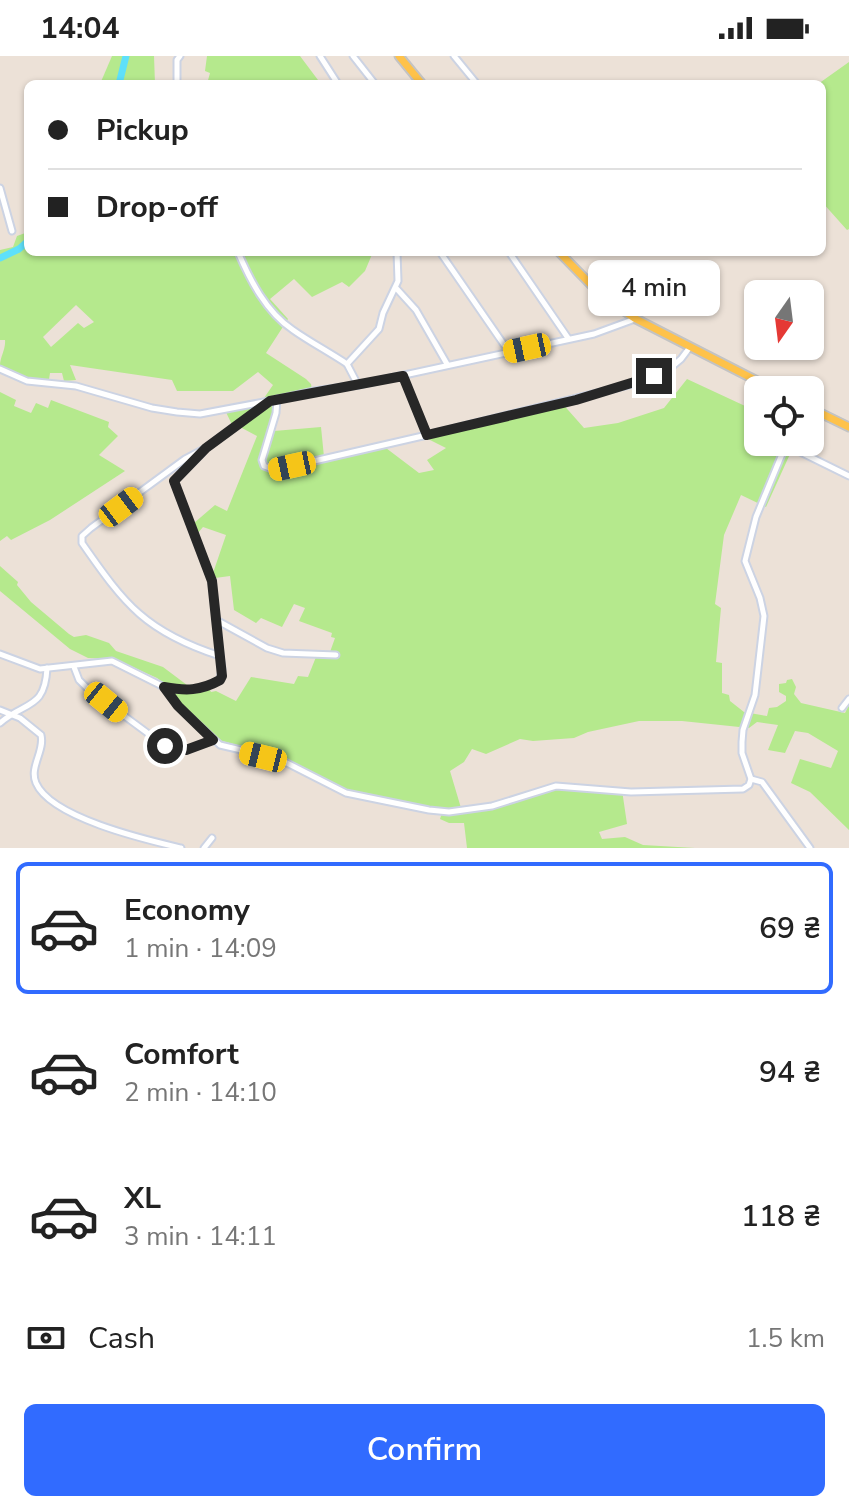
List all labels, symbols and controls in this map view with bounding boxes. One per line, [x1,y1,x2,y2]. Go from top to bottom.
text: 14:04 [40,8,119,49]
text: Pickup [96,110,189,151]
text: Drop-off [96,187,218,228]
callout: 4 min [588,260,720,316]
text: 4 min [621,270,687,305]
north arrow [744,280,824,360]
map controls [744,280,824,456]
car [501,331,553,365]
route end [636,358,672,394]
button: locate [744,376,824,456]
car [266,449,318,483]
car [95,483,147,531]
car [80,678,132,726]
route start [147,728,183,764]
car [237,740,289,774]
text: Economy [124,890,250,931]
icon: car [28,892,100,964]
text: 69 ₴ [759,908,821,949]
text: 1 min · 14:09 [124,931,277,966]
text: Comfort [124,1034,239,1075]
icon: car [28,1036,100,1108]
text: 94 ₴ [759,1052,821,1093]
text: 2 min · 14:10 [124,1075,277,1110]
text: XL [124,1178,161,1219]
icon: car [28,1180,100,1252]
text: 118 ₴ [741,1196,821,1237]
text: 3 min · 14:11 [124,1219,277,1254]
icon: cash [24,1316,68,1360]
text: Cash [88,1318,155,1359]
text: 1.5 km [746,1321,825,1356]
button: Confirm [24,1404,825,1496]

